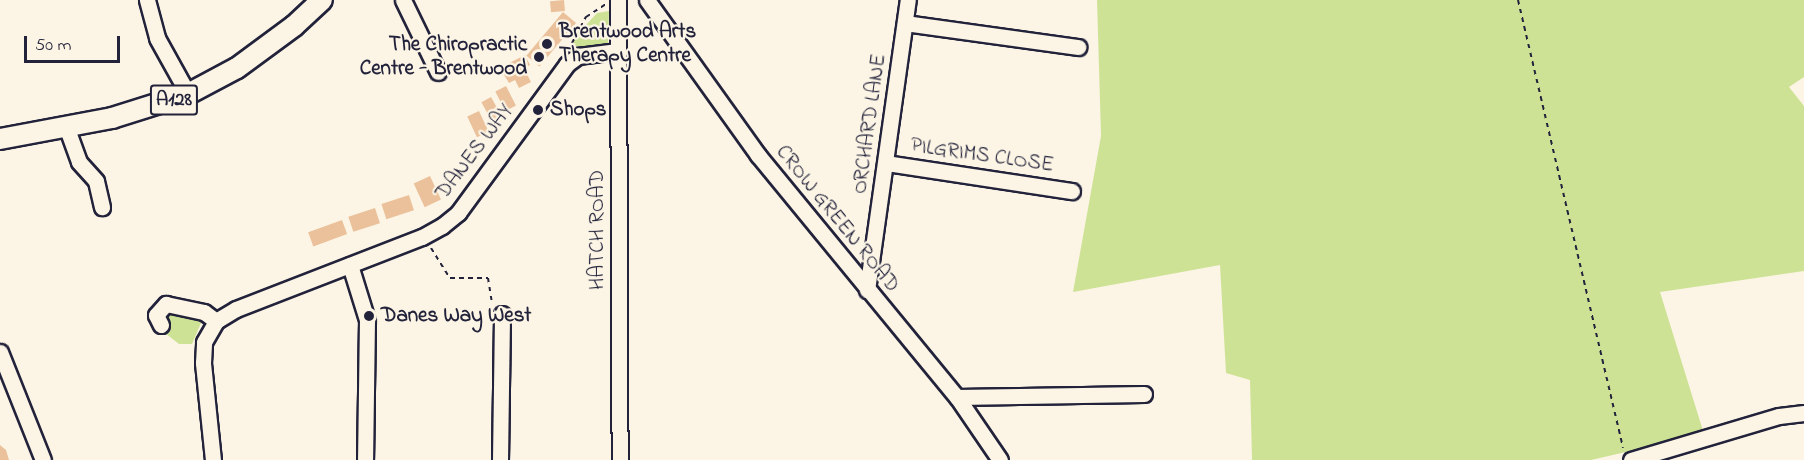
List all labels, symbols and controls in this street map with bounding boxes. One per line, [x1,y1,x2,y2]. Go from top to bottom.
place label: Brentwood Arts Therapy Centre [559,19,696,69]
scale bar [27,24,123,62]
place label: The Chiropractic Centre - Brentwood [360,32,527,82]
text: 50 m [35,33,72,59]
marker: Brentwood Arts Therapy Centre [540,37,554,51]
marker: The Chiropractic Centre - Brentwood [532,50,546,64]
street label: ORCHARD LANE [848,52,892,196]
road number: A128 [148,83,200,117]
place label: Shops [550,97,606,123]
street label: DANES WAY [431,99,519,205]
marker: Shops [531,103,545,117]
street label: PILGRIMS CLOSE [909,133,1055,179]
street label: CROW GREEN ROAD [770,140,904,298]
street label: HATCH ROAD [585,170,611,290]
place label: Danes Way West [381,303,531,329]
marker: Danes Way West [362,309,376,323]

